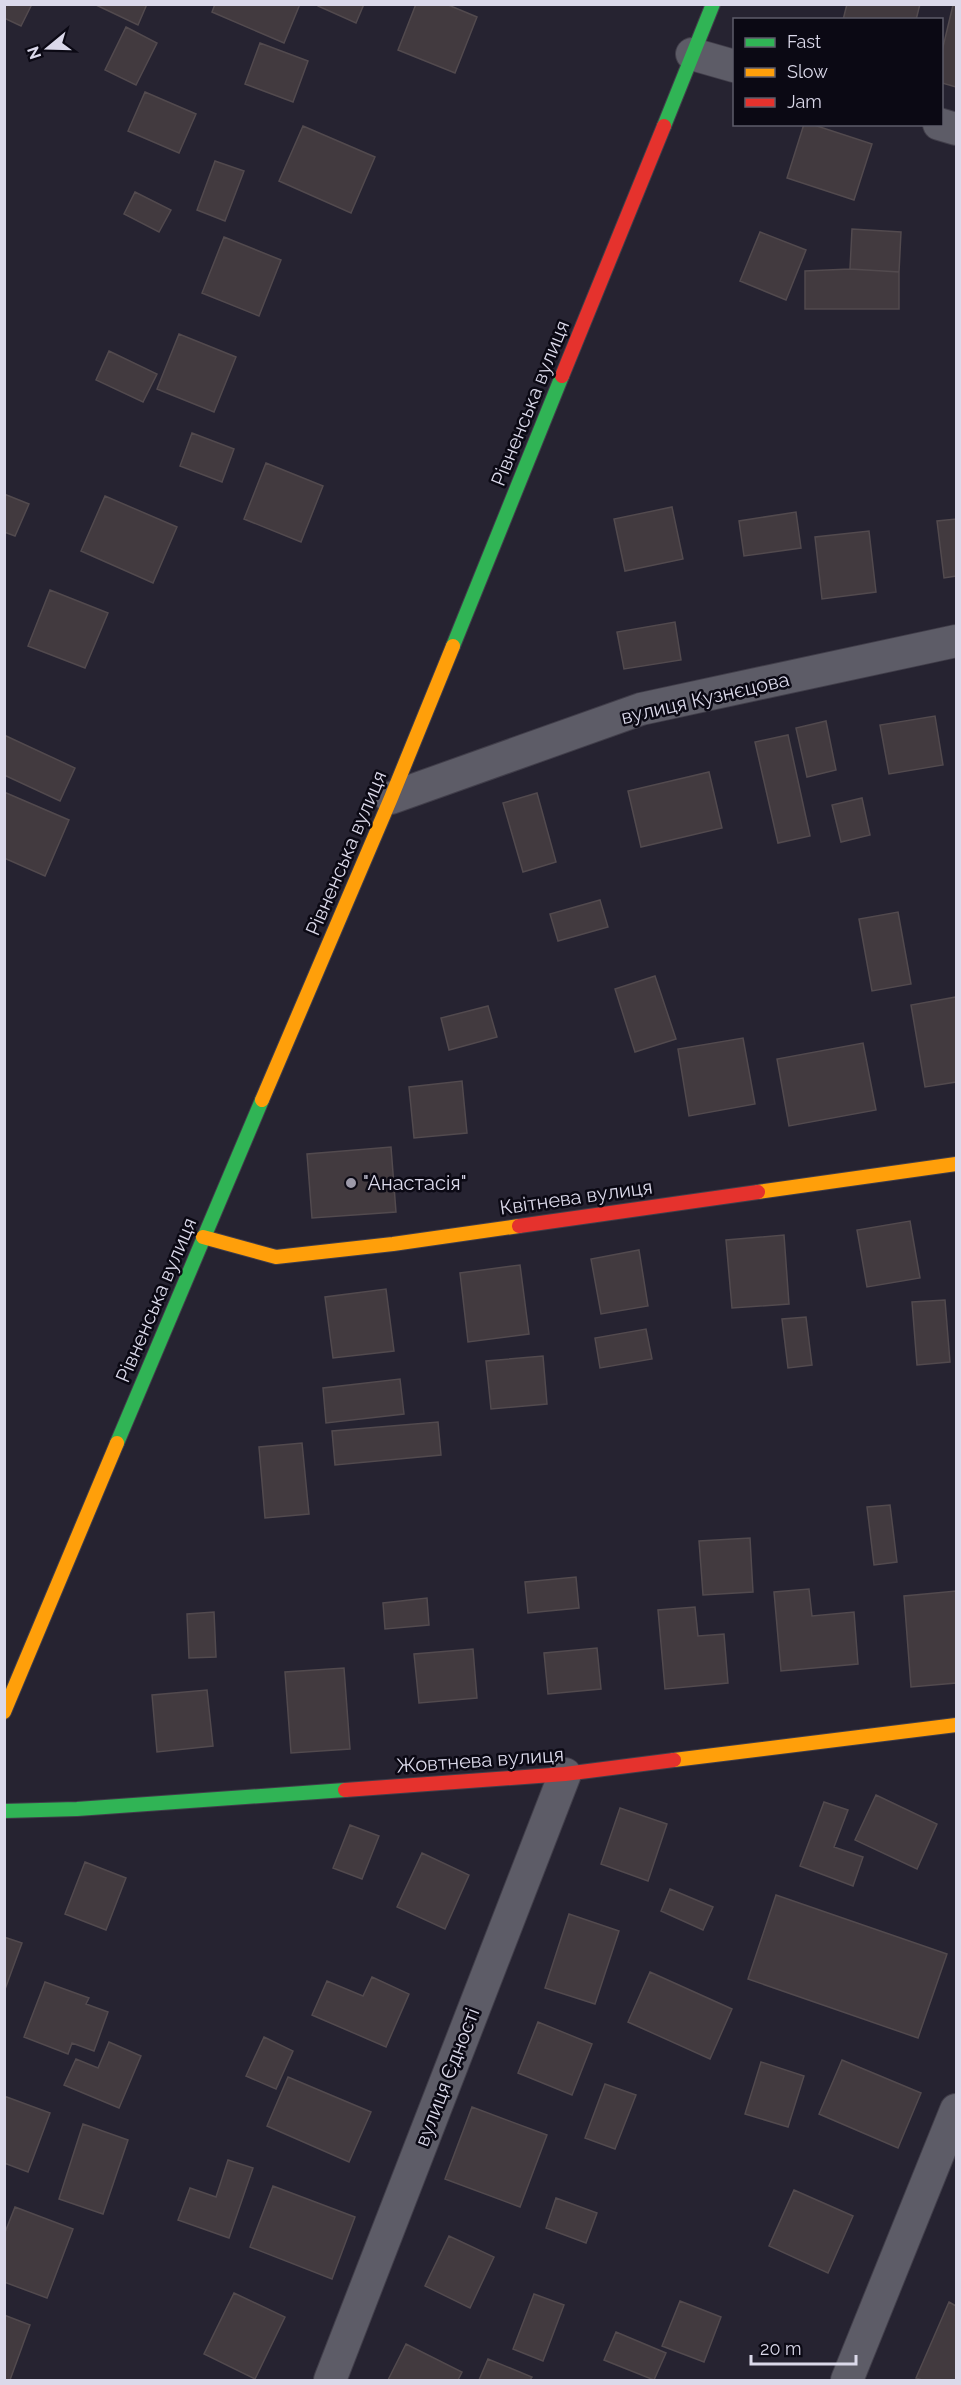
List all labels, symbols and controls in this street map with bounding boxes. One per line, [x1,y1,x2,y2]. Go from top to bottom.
north arrow [18,18,78,78]
legend [733,18,943,126]
text: Fast [787,31,821,52]
text: N [23,44,45,62]
text: Slow [787,61,828,82]
text: Jam [787,91,822,112]
street label: Рівненська вулиця [486,317,574,489]
street label: вулиця Кузнєцова [619,667,791,729]
street label: Рівненська вулиця [300,767,392,939]
place label: "Анастасія" [363,1171,467,1195]
street label: Квітнева вулиця [498,1174,654,1220]
marker: "Анастасія" [344,1176,358,1190]
street label: Рівненська вулиця [110,1214,202,1386]
street label: Жовтнева вулиця [395,1742,565,1778]
street label: вулиця Єдності [410,2005,484,2149]
scale bar [751,2328,856,2366]
text: 20 m [760,2338,802,2359]

